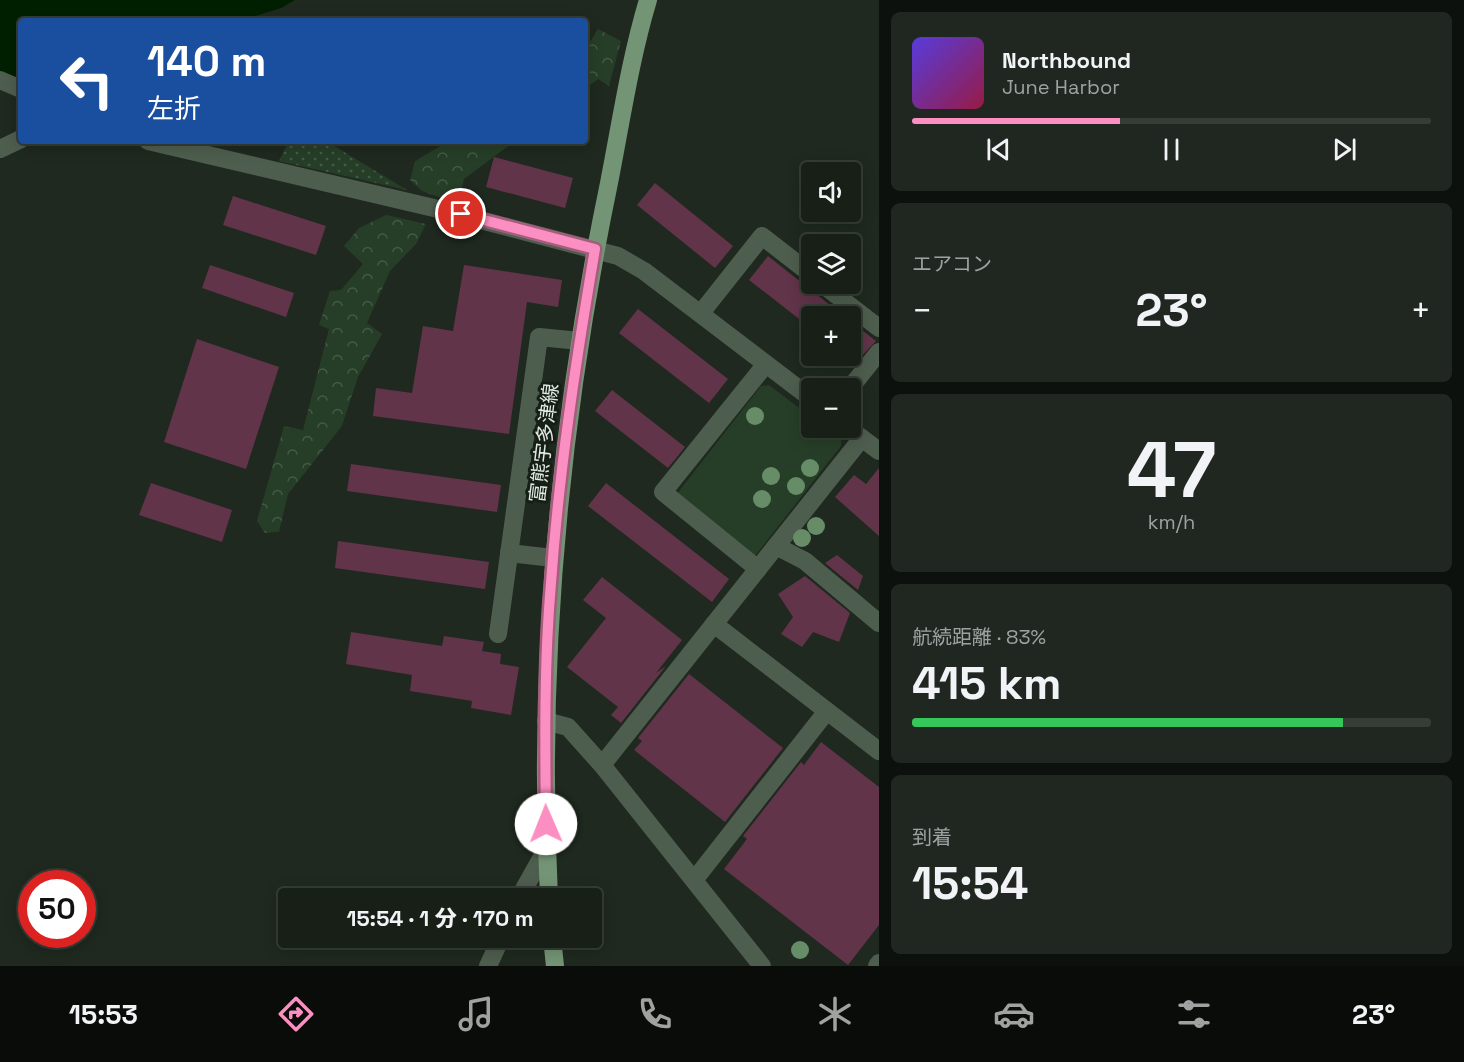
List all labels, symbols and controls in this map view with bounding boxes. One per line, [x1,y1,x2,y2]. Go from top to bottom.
text: 140 m [147,35,266,88]
icon: left [48,42,126,120]
text: Northbound [1002,46,1131,74]
text: June Harbor [1002,74,1120,100]
text: 左折 [147,91,201,126]
icon: previous [982,133,1015,166]
icon: pause [1155,133,1188,166]
icon: next [1328,133,1361,166]
map controls [801,162,861,438]
button: sound [801,162,861,222]
pin [435,188,486,239]
icon: arrive [444,197,477,230]
button: layers [801,234,861,294]
text: エアコン [912,251,992,277]
text: 23° [1136,282,1207,339]
text: − [912,290,932,332]
text: + [1411,290,1431,332]
button: + [801,306,861,366]
button: − [801,378,861,438]
street label: 富熊宇多津線 [524,382,564,504]
text: 47 [1127,420,1216,520]
text: km/h [1148,509,1195,535]
text: 航続距離 · 83% [912,624,1046,650]
text: 415 km [912,655,1062,712]
position arrow [514,792,578,856]
text: 到着 [912,824,952,850]
text: 15:54 [912,855,1028,912]
speed limit sign: 50 [18,870,96,948]
text: 15:54 · 1 分 · 170 m [346,904,534,932]
icon: directions [275,993,317,1035]
icon: music [455,993,497,1035]
icon: phone [634,993,676,1035]
icon: climate [814,993,856,1035]
icon: car [993,993,1035,1035]
icon: filters [1173,993,1215,1035]
text: 15:53 [69,997,138,1032]
text: 23° [1352,997,1395,1032]

